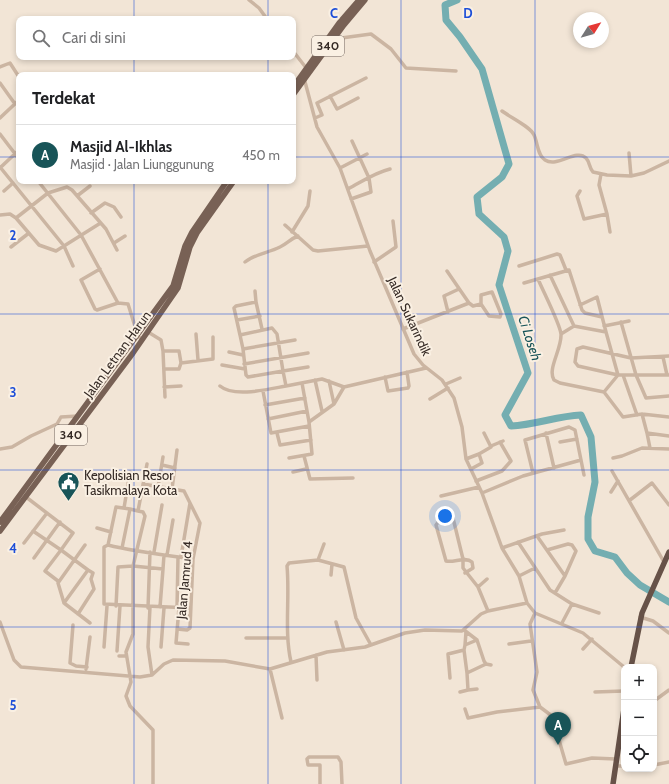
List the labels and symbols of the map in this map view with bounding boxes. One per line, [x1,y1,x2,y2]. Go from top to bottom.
text: C [330,5,338,21]
text: D [463,5,473,21]
north arrow [573,12,609,48]
road number: 340 [312,36,344,56]
text: 2 [10,227,17,243]
street label: Jalan Sukarindik [384,273,435,358]
street label: Jalan Letnan Harun [80,307,154,401]
water label: Ci Loseh [514,313,546,363]
text: 3 [9,384,17,400]
road number: 340 [55,425,87,445]
place label: Kepolisian Resor Tasikmalaya Kota [84,467,178,498]
public building icon: Kepolisian Resor Tasikmalaya Kota [56,469,82,502]
your location [435,506,455,526]
text: 4 [9,540,17,556]
street label: Jalan Jamrud 4 [173,540,195,621]
text: 5 [10,697,17,713]
pin: A [545,712,571,745]

